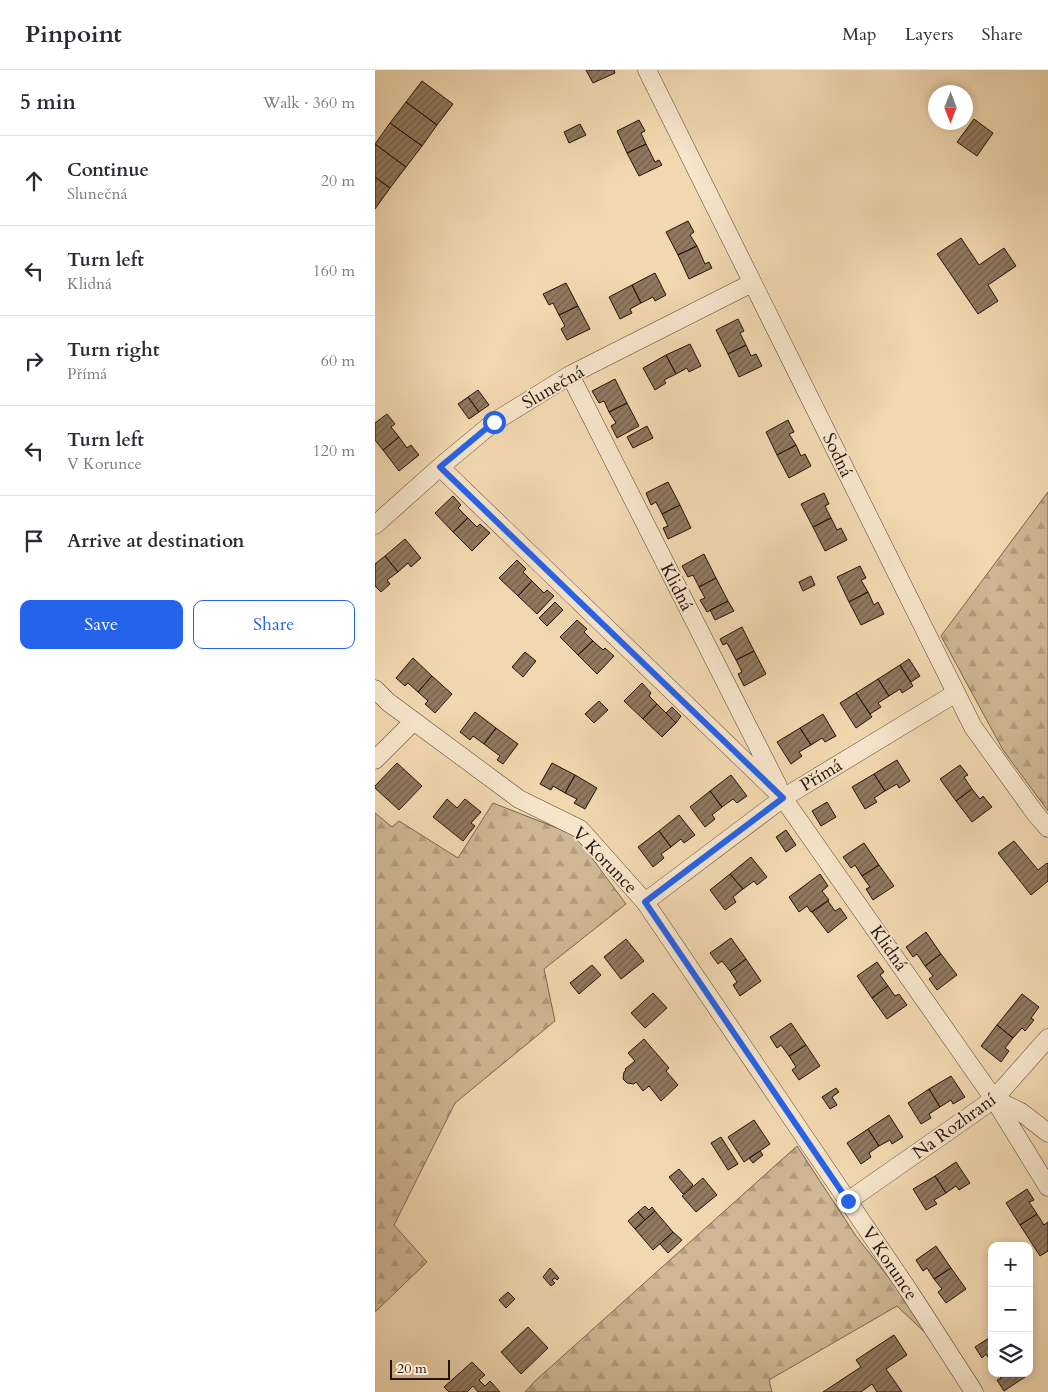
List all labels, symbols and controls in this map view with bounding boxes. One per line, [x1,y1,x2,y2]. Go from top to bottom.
text: Pinpoint [25,18,122,51]
text: Map [842,22,877,47]
text: Layers [905,22,954,47]
text: Share [982,22,1023,47]
north arrow [928,85,973,130]
text: 5 min [20,88,76,117]
text: Walk · 360 m [263,92,355,114]
text: Continue [67,157,149,183]
icon: ahead [20,167,48,195]
text: 20 m [321,170,355,192]
text: Slunečná [67,183,128,205]
text: Turn left [67,247,144,273]
icon: left [20,257,48,285]
text: 160 m [313,260,355,282]
text: Klidná [67,273,112,295]
text: Turn right [67,337,159,363]
icon: right [20,347,48,375]
text: 60 m [321,350,355,372]
street label: Slunečná [518,359,589,415]
text: Přímá [67,363,107,385]
route start [483,411,506,434]
text: Turn left [67,427,144,453]
street label: Sodná [816,429,859,482]
icon: left [20,437,48,465]
text: 120 m [313,440,355,462]
text: V Korunce [67,453,142,475]
icon: arrive [20,527,48,555]
text: Arrive at destination [67,528,244,554]
street label: Klidná [654,559,699,616]
button: Save [20,600,183,649]
button: Share [193,600,355,649]
street label: Přímá [795,753,847,798]
street label: V Korunce [566,821,643,899]
street label: Klidná [864,920,913,976]
street label: Na Rozhraní [907,1088,1001,1165]
route end [837,1190,860,1213]
street label: V Korunce [856,1221,924,1305]
map controls [988,1242,1033,1377]
button: + [988,1242,1033,1287]
button: − [988,1287,1033,1332]
button: layers [988,1332,1033,1377]
scale bar [390,1357,450,1380]
text: 20 m [397,1359,427,1378]

